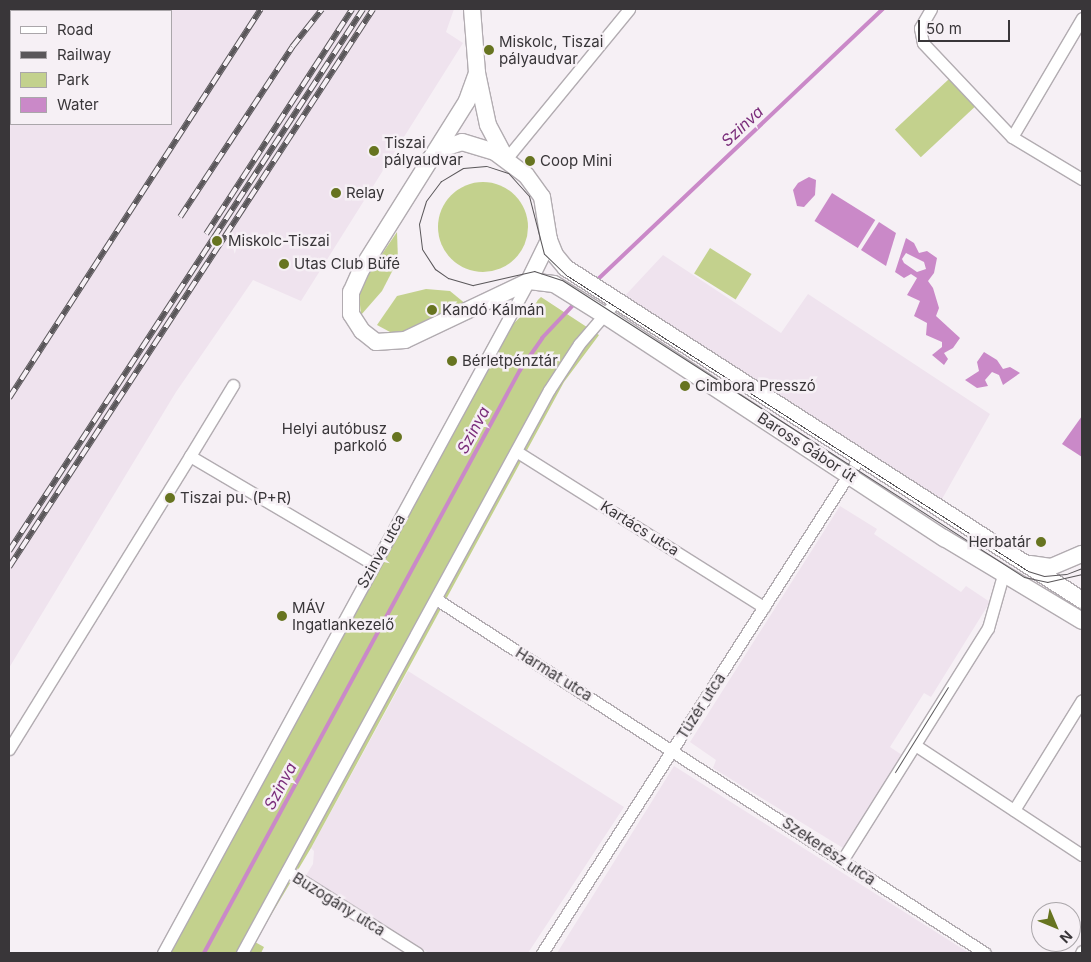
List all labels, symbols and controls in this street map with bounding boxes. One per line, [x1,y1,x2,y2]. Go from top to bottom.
legend [10,10,172,125]
scale bar [921,10,1014,42]
text: 50 m [926,19,962,38]
text: Road [57,20,93,39]
place label: Miskolc, Tiszai pályaudvar [499,32,603,67]
marker: Miskolc, Tiszai pályaudvar [483,44,495,56]
text: Railway [57,45,111,64]
text: Park [57,70,89,89]
text: Water [57,95,99,114]
water label: Szinva [717,102,767,150]
place label: Tiszai pályaudvar [384,133,463,168]
marker: Tiszai pályaudvar [368,145,380,157]
place label: Coop Mini [540,152,612,170]
marker: Coop Mini [524,155,536,167]
place label: Relay [346,184,384,202]
marker: Relay [330,187,342,199]
place label: Miskolc-Tiszai [228,232,330,250]
marker: Miskolc-Tiszai [210,234,224,248]
place label: Utas Club Büfé [294,255,400,273]
marker: Utas Club Büfé [278,258,290,270]
place label: Kandó Kálmán [442,301,544,319]
marker: Kandó Kálmán [426,304,438,316]
place label: Bérletpénztár [462,352,558,370]
marker: Bérletpénztár [446,355,458,367]
place label: Cimbora Presszó [695,377,816,395]
marker: Cimbora Presszó [679,380,691,392]
water label: Szinva [453,403,493,457]
street label: Baross Gábor út [754,408,860,486]
place label: Helyi autóbusz parkoló [282,419,387,454]
marker: Helyi autóbusz parkoló [391,431,403,443]
place label: Tiszai pu. (P+R) [180,489,292,507]
marker: Tiszai pu. (P+R) [164,492,176,504]
street label: Kartács utca [597,497,683,559]
street label: Szinva utca [353,511,409,591]
place label: Herbatár [968,533,1031,551]
marker: Herbatár [1035,536,1047,548]
place label: MÁV Ingatlankezelő [292,598,394,633]
marker: MÁV Ingatlankezelő [276,610,288,622]
street label: Harmat utca [512,643,596,705]
street label: Tüzér utca [673,670,729,742]
water label: Szinva [260,759,300,813]
street label: Szekerész utca [779,813,879,889]
street label: Buzogány utca [290,868,388,940]
north arrow [1031,902,1081,952]
text: N [1056,927,1076,947]

